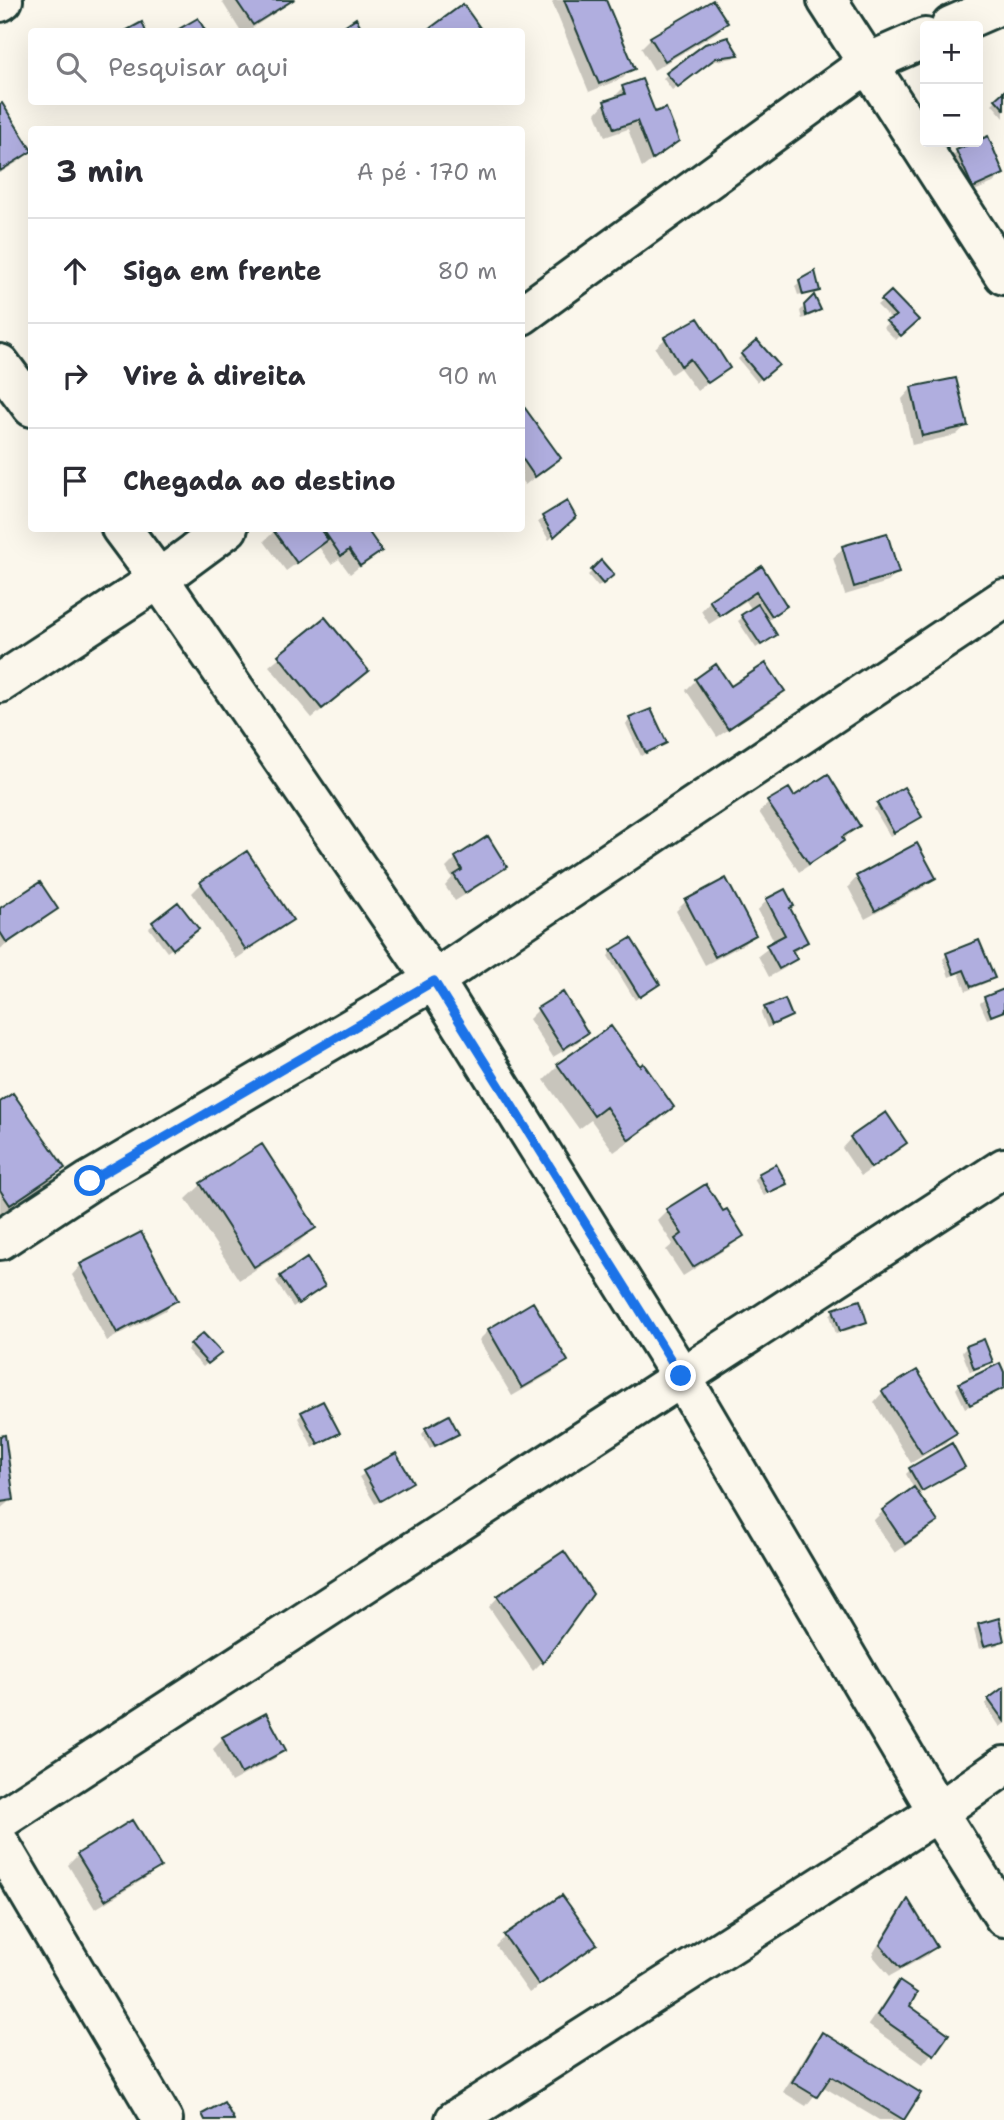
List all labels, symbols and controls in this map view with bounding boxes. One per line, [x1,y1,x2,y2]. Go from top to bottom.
map controls [920,21,983,147]
button: + [920,21,983,84]
search box [28,28,525,105]
icon: search [52,48,90,86]
text: Pesquisar aqui [108,49,289,84]
button: − [920,84,983,147]
text: 3 min [56,151,143,192]
text: A pé · 170 m [357,157,497,187]
icon: ahead [56,252,94,290]
text: Siga em frente [123,253,322,288]
text: 80 m [438,256,497,286]
icon: right [56,357,94,395]
text: Vire à direita [123,358,305,393]
text: 90 m [437,361,497,391]
icon: arrive [56,462,94,500]
text: Chegada ao destino [123,463,396,498]
route start [74,1165,105,1196]
route end [665,1360,696,1391]

